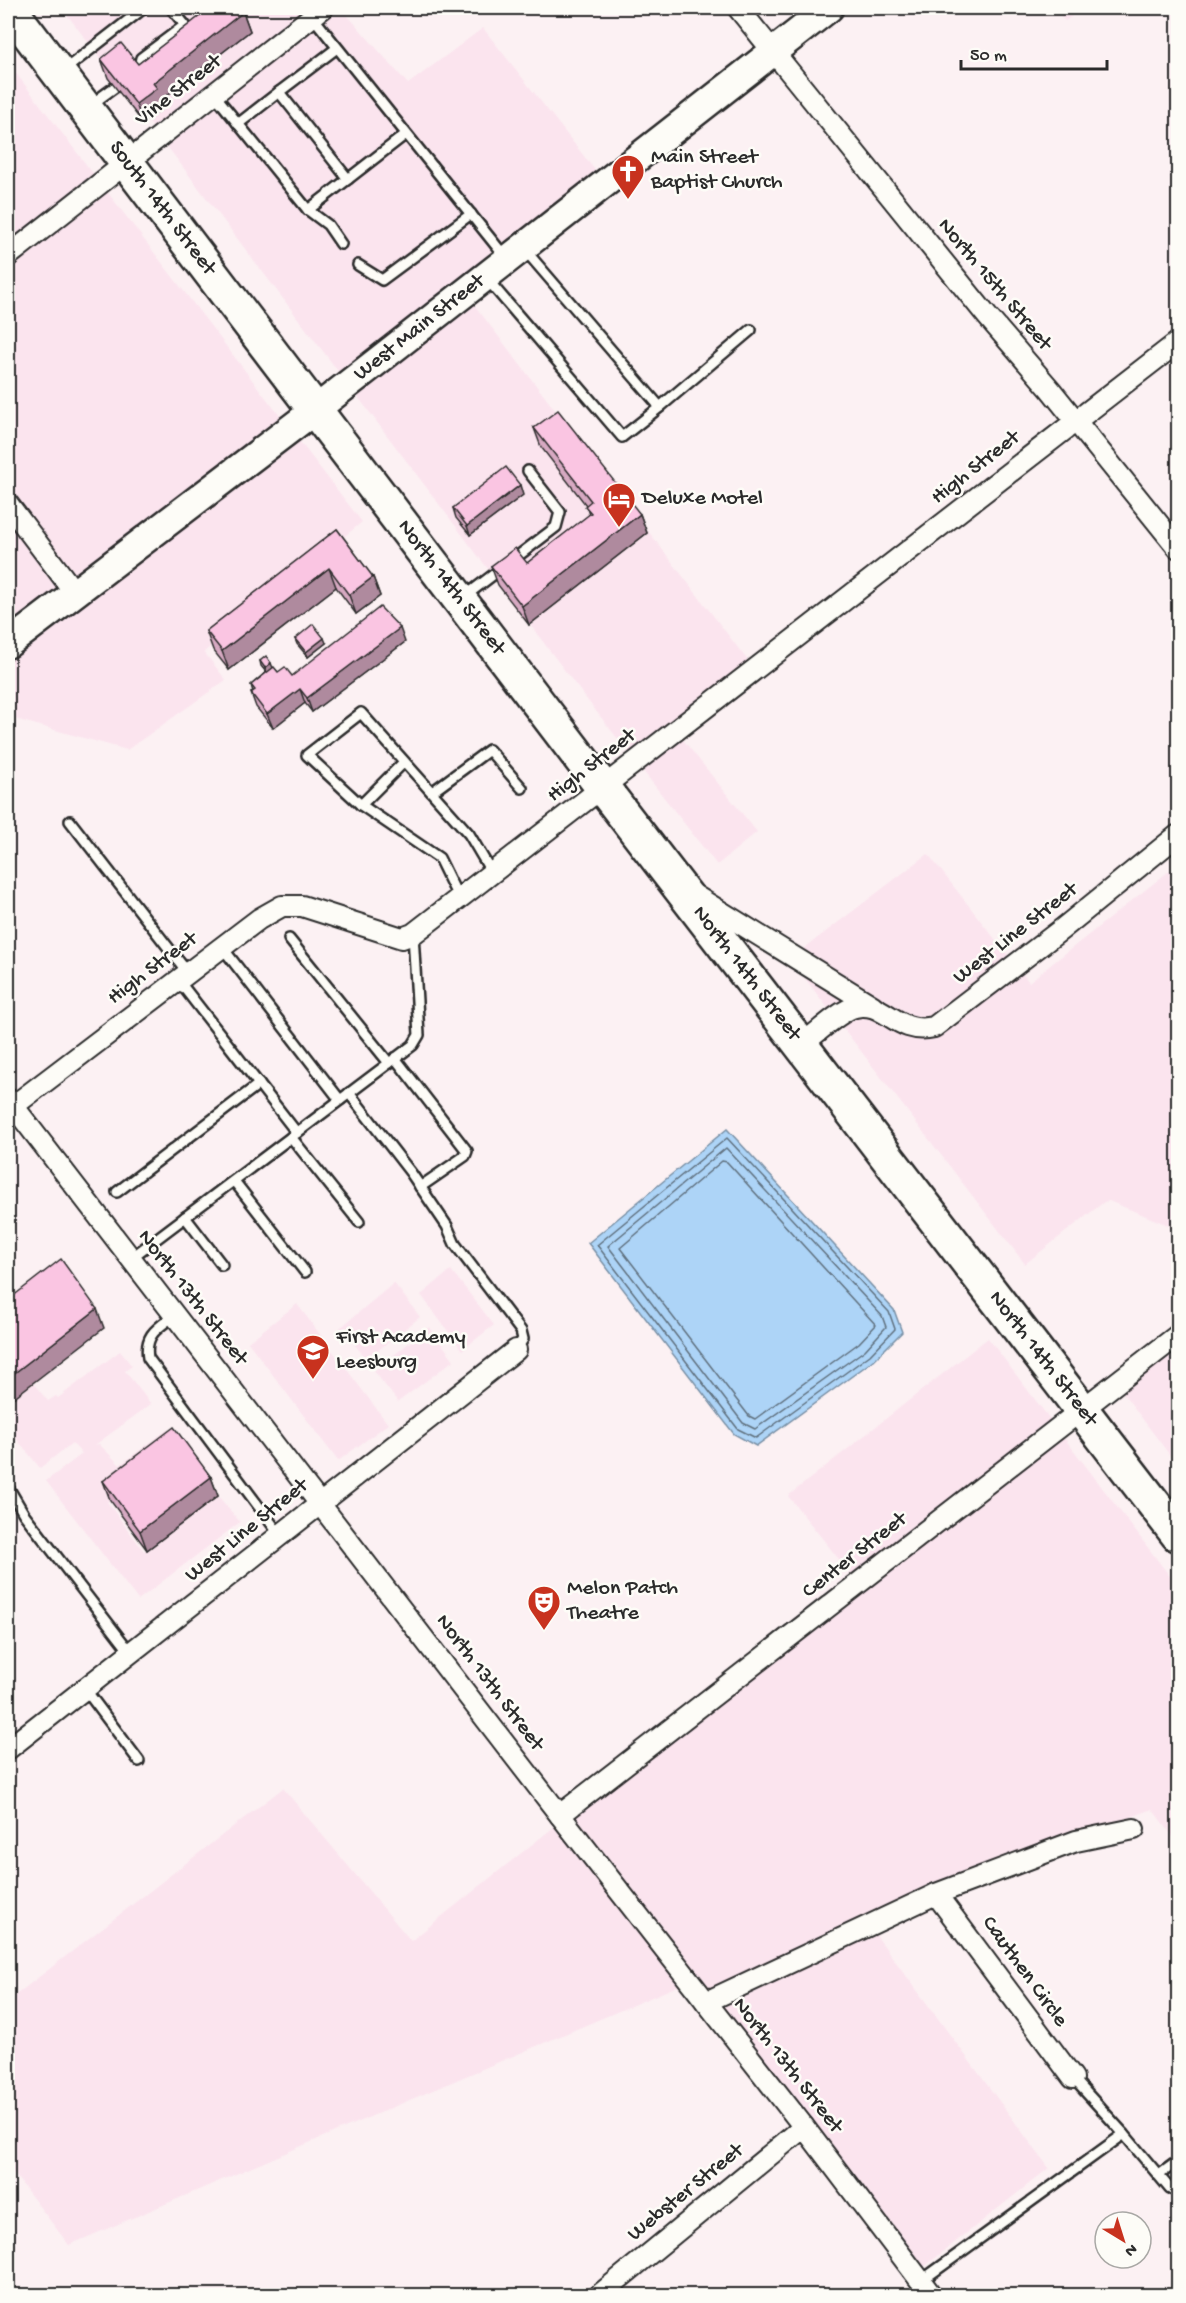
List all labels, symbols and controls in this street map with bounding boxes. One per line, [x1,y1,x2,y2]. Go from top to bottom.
scale bar [961,33,1106,71]
text: 50 m [970,46,1007,67]
street label: Vine Street [130,48,229,133]
street label: South 14th Street [102,136,222,282]
place label: Main Street Baptist Church [650,145,783,196]
church icon: Main Street Baptist Church [610,153,646,200]
street label: North 15th Street [931,214,1058,358]
street label: West Main Street [349,268,492,387]
street label: High Street [926,424,1027,511]
hotel icon: Deluxe Motel [601,481,637,528]
place label: Deluxe Motel [640,486,763,512]
street label: North 14th Street [391,515,512,663]
street label: High Street [542,722,643,809]
street label: West Line Street [949,876,1085,991]
street label: North 14th Street [686,901,808,1048]
street label: High Street [103,926,205,1011]
street label: North 13th Street [131,1225,254,1372]
street label: North 14th Street [982,1286,1104,1433]
place label: First Academy Leesburg [335,1325,466,1376]
school or university icon: First Academy Leesburg [295,1333,331,1380]
street label: West Line Street [180,1472,315,1589]
street label: Center Street [797,1506,914,1605]
place label: Melon Patch Theatre [565,1576,678,1627]
theatre icon: Melon Patch Theatre [526,1584,562,1631]
street label: North 13th Street [429,1609,550,1758]
street label: Cauthen Circle [975,1912,1073,2033]
street label: North 13th Street [726,1993,849,2140]
street label: Webster Street [623,2137,751,2248]
north arrow [1093,2210,1153,2270]
text: N [1120,2238,1140,2260]

